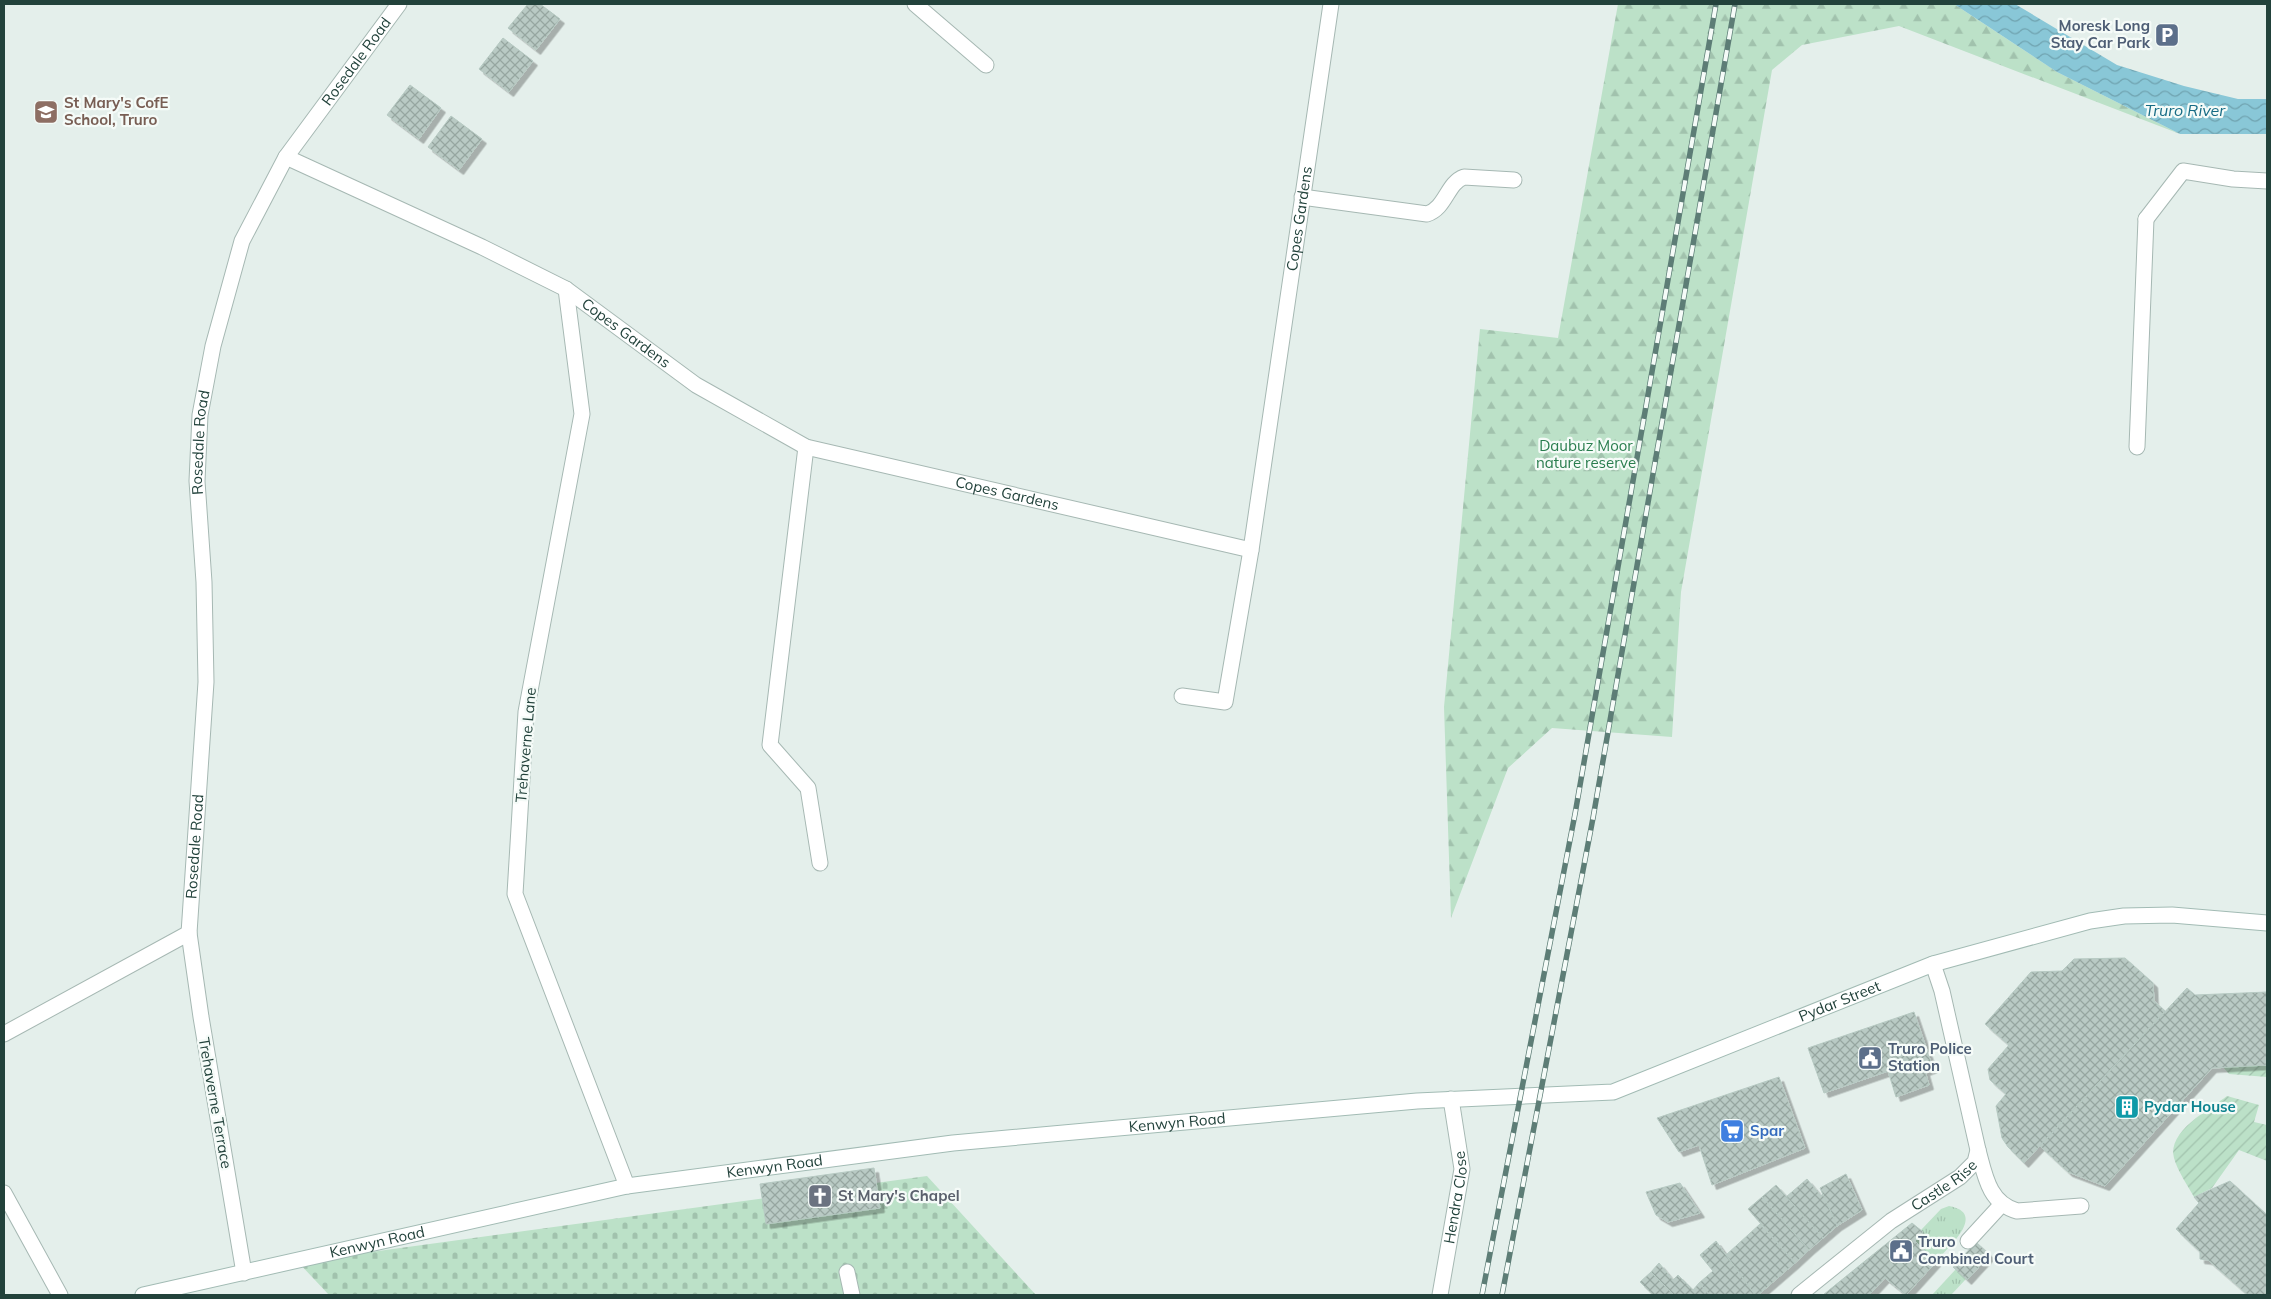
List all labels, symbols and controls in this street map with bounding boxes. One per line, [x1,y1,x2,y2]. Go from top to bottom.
street label: Rosedale Road [317,13,395,109]
place label: Moresk Long Stay Car Park [2051,16,2151,52]
parking icon: Moresk Long Stay Car Park [2154,22,2180,48]
place label: St Mary's CofE School, Truro [64,93,169,129]
school or university icon: St Mary's CofE School, Truro [33,99,59,125]
water label: Truro River [2145,100,2226,120]
street label: Copes Gardens [1282,165,1316,272]
street label: Copes Gardens [578,294,674,372]
street label: Rosedale Road [187,388,213,495]
park label: Daubuz Moor nature reserve [1536,436,1636,472]
street label: Copes Gardens [954,472,1061,514]
street label: Trehaverne Lane [511,687,540,803]
street label: Rosedale Road [181,794,207,900]
street label: Pydar Street [1796,976,1883,1026]
street label: Trehaverne Terrace [195,1036,236,1170]
place label: Truro Police Station [1888,1039,1972,1075]
public building icon: Truro Police Station [1857,1045,1883,1071]
building icon: Pydar House [2114,1094,2140,1120]
place label: Pydar House [2144,1097,2236,1116]
street label: Kenwyn Road [1128,1108,1226,1136]
supermarket icon: Spar [1719,1118,1745,1144]
place label: Spar [1750,1121,1784,1140]
street label: Kenwyn Road [725,1150,824,1182]
street label: Hendra Close [1439,1150,1471,1245]
street label: Castle Rise [1907,1155,1981,1215]
church icon: St Mary's Chapel [807,1183,833,1209]
place label: St Mary's Chapel [838,1186,960,1205]
street label: Kenwyn Road [328,1222,426,1262]
place label: Truro Combined Court [1918,1232,2034,1268]
public building icon: Truro Combined Court [1888,1238,1914,1264]

